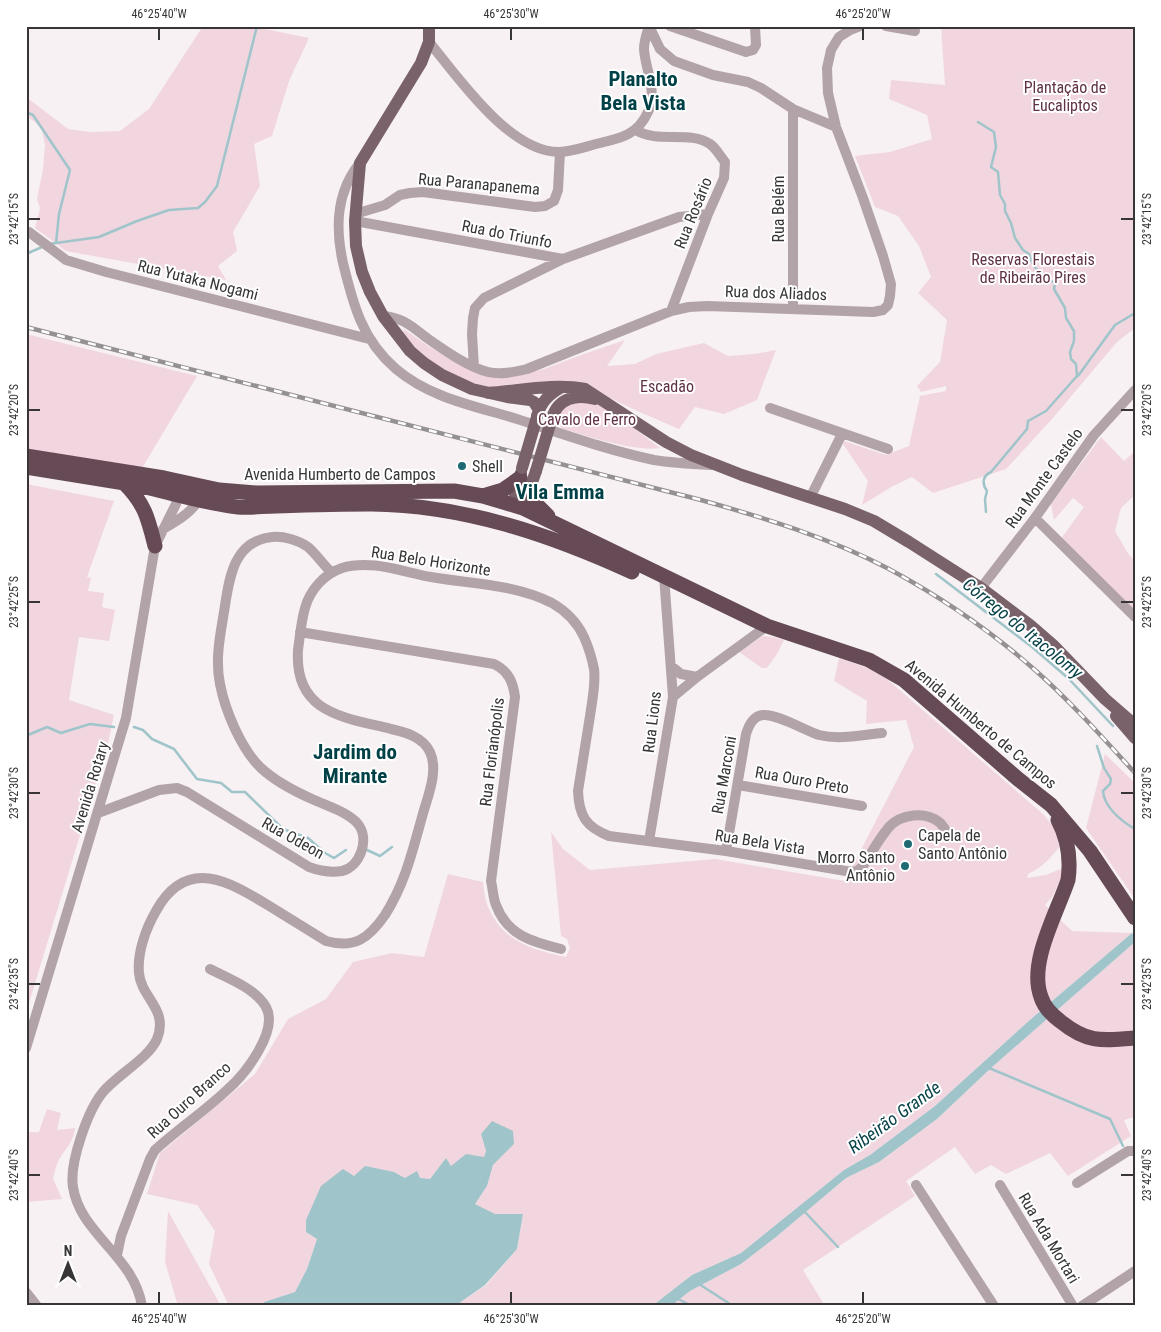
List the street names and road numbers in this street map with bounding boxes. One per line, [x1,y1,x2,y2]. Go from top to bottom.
street label: Rua Paranapanema [417,169,541,199]
street label: Rua Rosário [670,174,716,252]
street label: Rua Belém [769,175,788,243]
street label: Rua do Triunfo [460,216,554,252]
street label: Rua Yutaka Nogami [136,256,260,304]
street label: Rua dos Aliados [725,282,827,304]
street label: Rua Monte Castelo [1001,424,1087,532]
street label: Avenida Humberto de Campos [244,465,436,484]
street label: Rua Belo Horizonte [370,542,492,580]
street label: Avenida Humberto de Campos [902,655,1060,793]
street label: Rua Lions [639,690,665,754]
street label: Rua Florianópolis [476,696,508,808]
street label: Rua Marconi [708,735,740,815]
street label: Avenida Rotary [67,739,113,835]
street label: Rua Ouro Preto [754,762,850,798]
street label: Rua Odeon [258,813,328,863]
street label: Rua Bela Vista [714,825,806,859]
street label: Rua Ouro Branco [143,1058,235,1142]
street label: Rua Ada Mortari [1014,1189,1084,1287]

